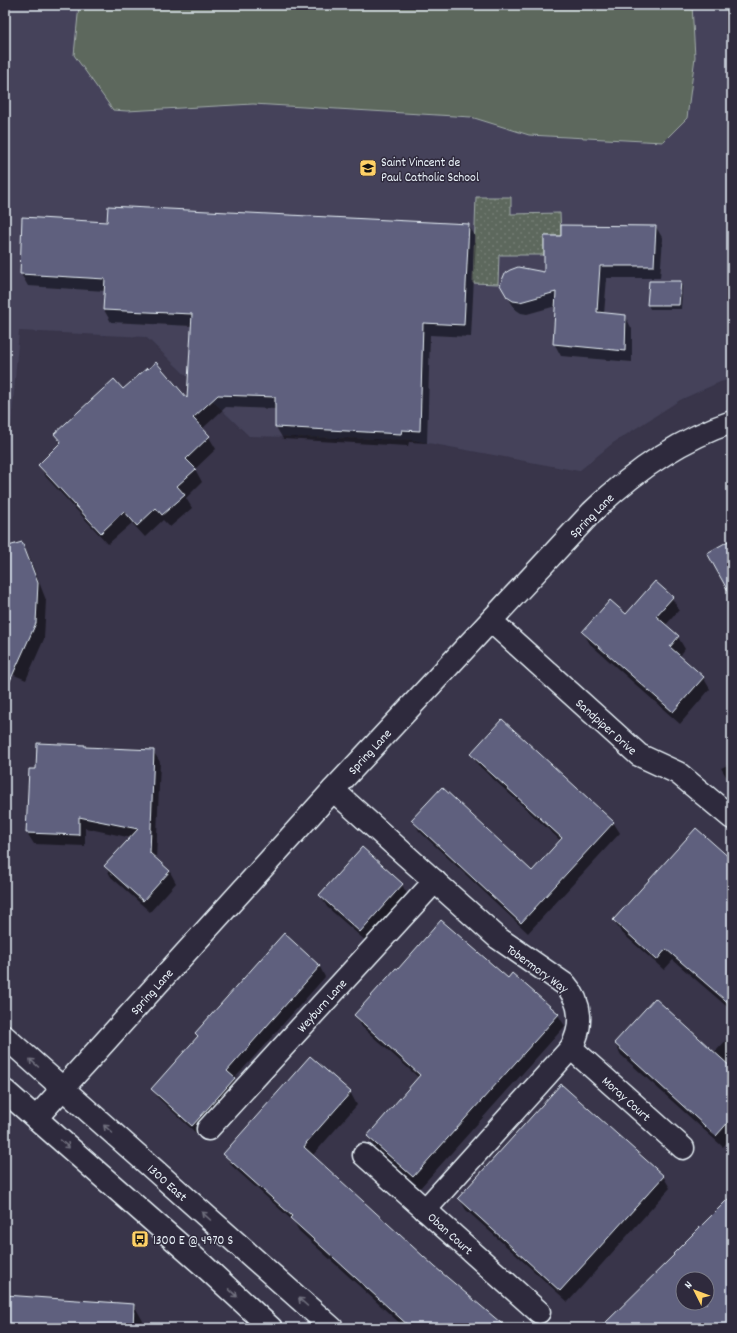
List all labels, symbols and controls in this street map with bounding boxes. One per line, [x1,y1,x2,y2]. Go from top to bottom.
place label: Saint Vincent de Paul Catholic School [381,154,479,188]
school or university icon: Saint Vincent de Paul Catholic School [358,158,378,178]
street label: Spring Lane [566,490,620,544]
street label: Sandpiper Drive [570,695,640,761]
street label: Spring Lane [345,725,397,780]
street label: Tobermory Way [502,941,572,999]
street label: Spring Lane [127,965,179,1020]
street label: Weyburn Lane [294,975,352,1038]
one-way arrow [29,1058,39,1068]
street label: Moray Court [597,1073,654,1127]
one-way arrow [103,1125,114,1134]
one-way arrow [60,1140,71,1149]
street label: 1300 East [142,1161,191,1207]
street label: Oban Court [422,1209,476,1261]
one-way arrow [200,1211,211,1220]
bus stop icon: 1300 E @ 4970 S [130,1229,150,1249]
place label: 1300 E @ 4970 S [153,1232,233,1251]
north arrow [675,1271,715,1311]
text: N [681,1278,697,1293]
one-way arrow [228,1288,238,1298]
one-way arrow [298,1297,308,1306]

